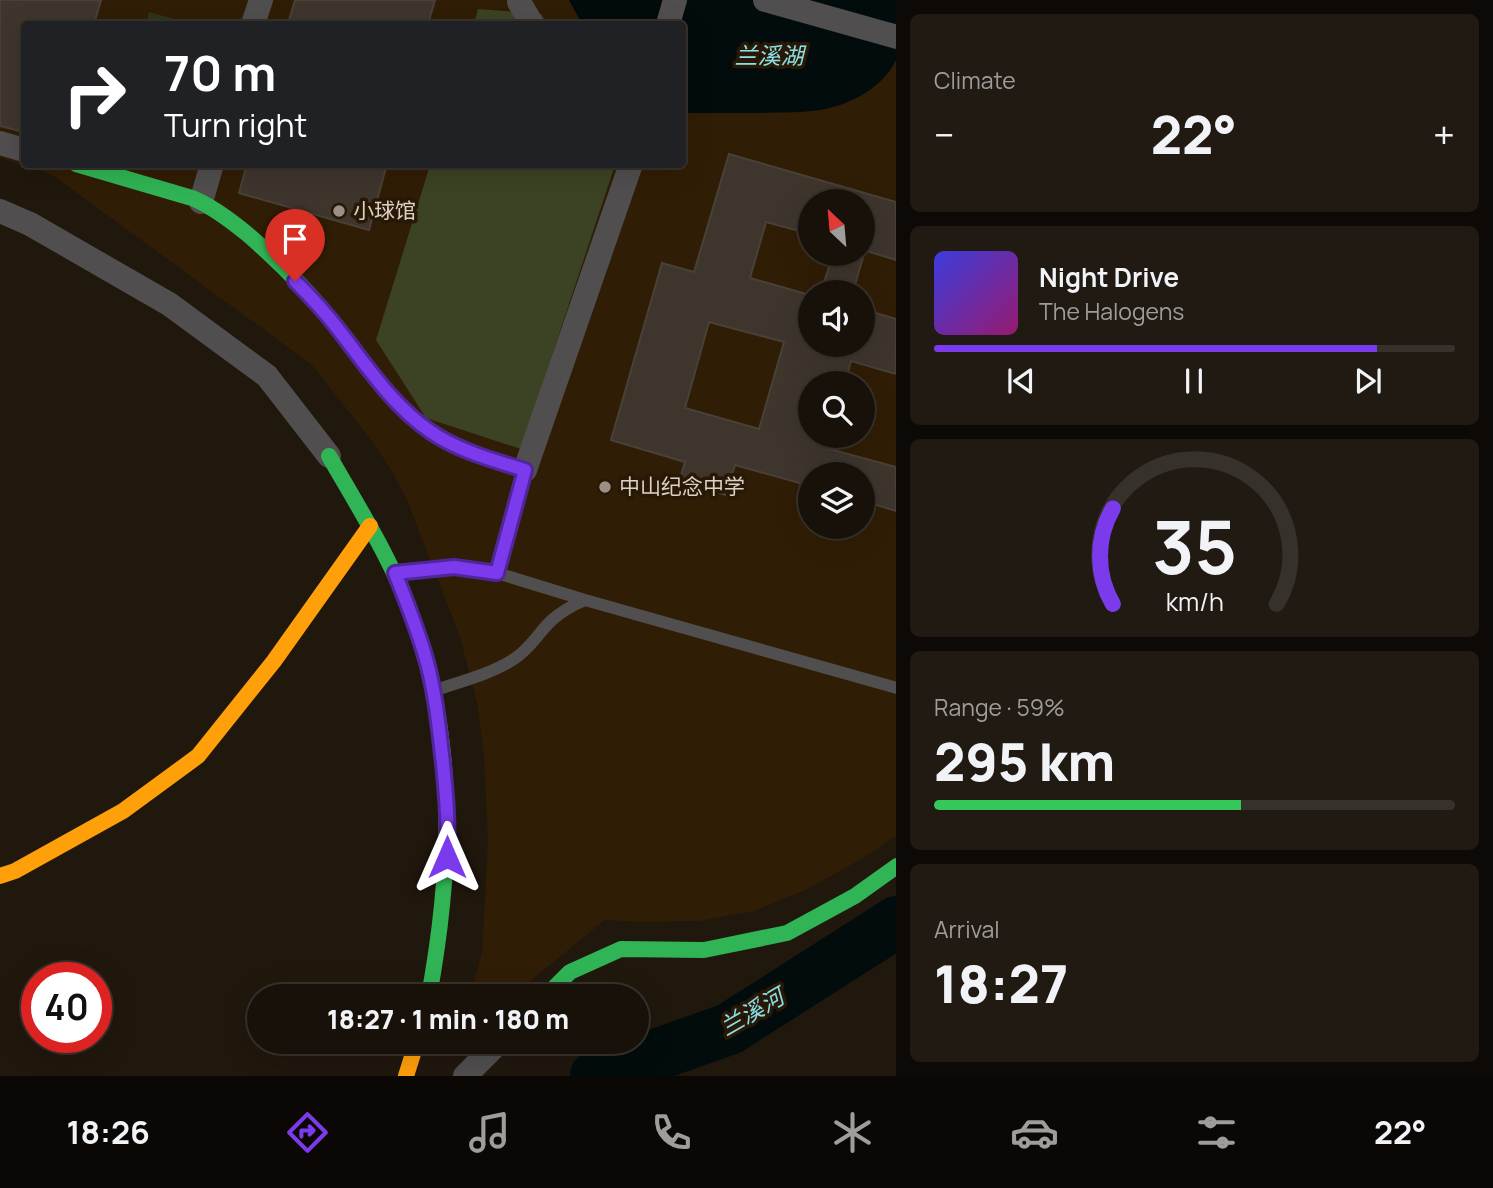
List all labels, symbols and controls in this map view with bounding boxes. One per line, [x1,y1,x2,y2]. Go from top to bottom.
text: 70 m [164,39,276,106]
water label: 兰溪湖 [735,39,807,71]
icon: right [49,49,140,140]
text: Climate [934,64,1016,96]
text: 22° [1151,99,1237,170]
text: Turn right [164,103,307,147]
text: − [934,108,955,160]
text: + [1433,108,1455,160]
north arrow [798,189,875,266]
map controls [798,189,875,539]
place label: 小球馆 [353,196,416,224]
marker: 小球馆 [331,203,347,219]
pin [265,209,325,281]
icon: arrive [276,220,314,258]
text: Night Drive [1039,259,1179,295]
button: sound [798,280,875,357]
text: The Halogens [1039,295,1184,327]
icon: previous [1002,362,1040,400]
icon: pause [1175,362,1213,400]
icon: next [1349,362,1387,400]
button: search [798,371,875,448]
button: layers [798,462,875,539]
place label: 中山纪念中学 [619,472,745,500]
marker: 中山纪念中学 [597,479,613,495]
text: 35 [1152,496,1237,596]
text: km/h [1165,584,1224,619]
text: Range · 59% [934,691,1065,723]
text: 295 km [934,726,1115,797]
position arrow [410,820,484,894]
text: Arrival [934,913,1000,945]
text: 18:27 [934,948,1068,1019]
speed limit sign: 40 [21,962,112,1053]
water label: 兰溪河 [714,978,793,1042]
text: 18:27 · 1 min · 180 m [327,1001,569,1037]
icon: directions [283,1108,332,1157]
icon: music [465,1108,514,1157]
icon: phone [647,1108,696,1157]
icon: climate [828,1108,877,1157]
icon: car [1010,1108,1059,1157]
icon: filters [1192,1108,1241,1157]
text: 18:26 [66,1110,150,1154]
text: 22° [1374,1110,1426,1154]

